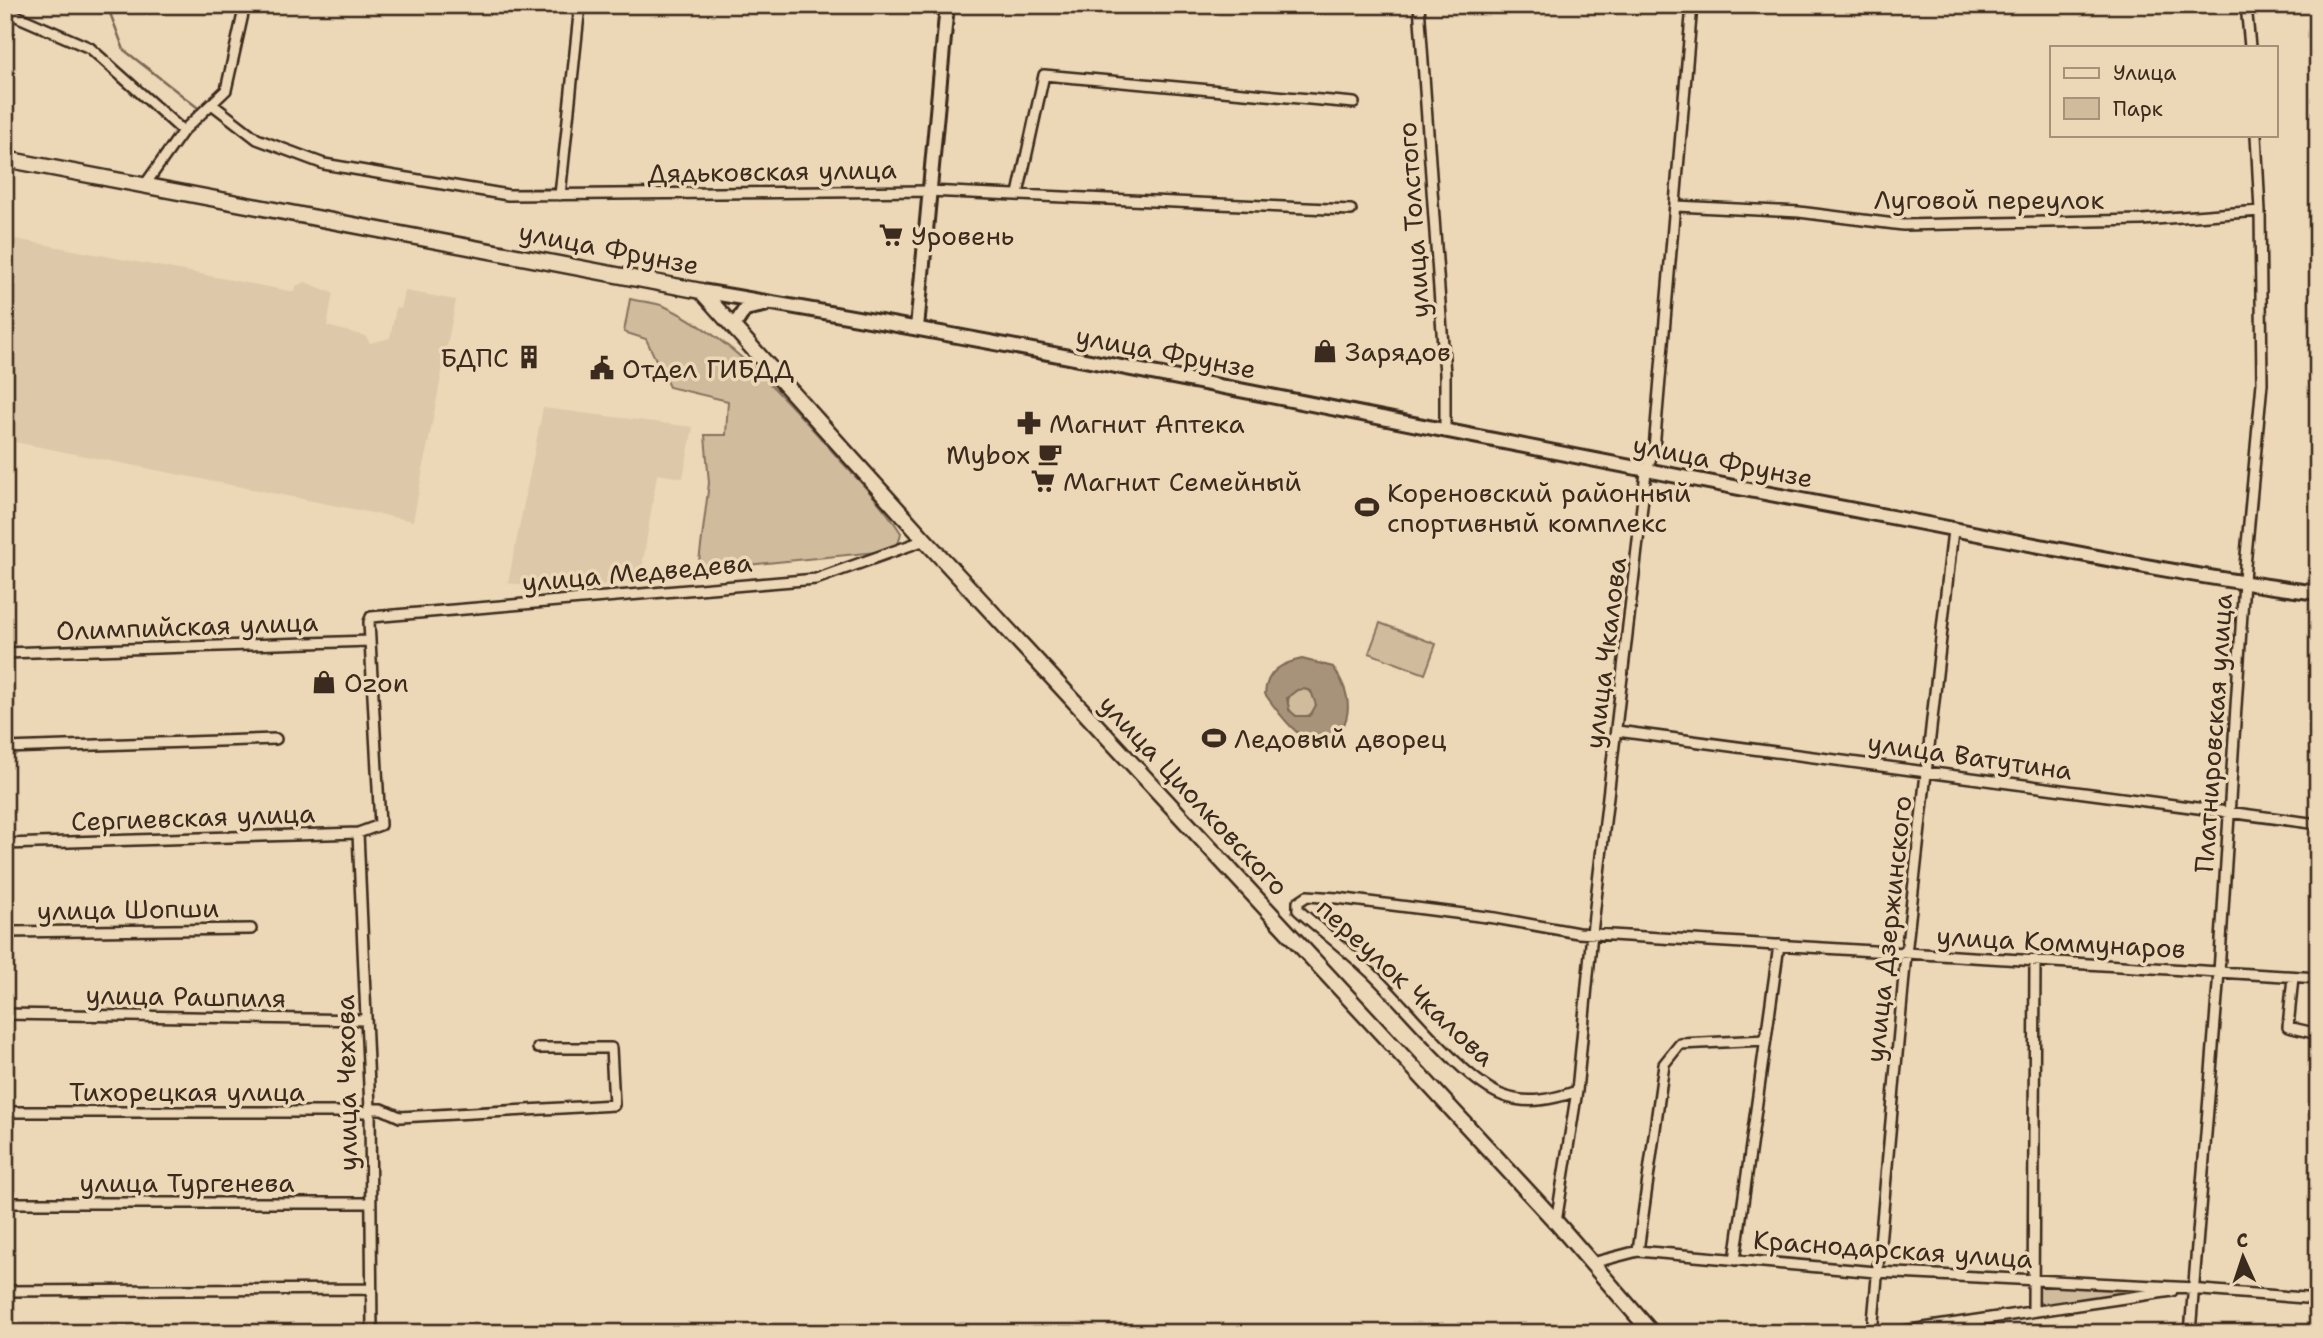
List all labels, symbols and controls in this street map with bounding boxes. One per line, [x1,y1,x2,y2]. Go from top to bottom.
legend [2050,46,2278,136]
text: Улица [2113,59,2176,87]
text: Парк [2113,95,2163,123]
street label: улица Толстого [1389,121,1437,319]
street label: Дядьковская улица [647,151,897,191]
street label: Луговой переулок [1874,182,2104,217]
street label: улица Фрунзе [516,213,702,283]
place label: Уровень [911,218,1014,253]
supermarket icon: Уровень [877,221,905,249]
street label: улица Фрунзе [1073,317,1259,387]
place label: Зарядов [1345,334,1451,369]
shop icon: Зарядов [1311,337,1339,365]
place label: БДПС [440,340,509,375]
building icon: БДПС [515,343,543,371]
place label: Отдел ГИБДД [622,351,794,386]
public building icon: Отдел ГИБДД [588,354,616,382]
place label: Магнит Аптека [1049,406,1245,441]
pharmacy icon: Магнит Аптека [1015,409,1043,437]
street label: улица Фрунзе [1630,426,1816,496]
place label: Mybox [946,437,1030,472]
cafe icon: Mybox [1036,440,1064,468]
place label: Магнит Семейный [1063,464,1302,499]
supermarket icon: Магнит Семейный [1029,467,1057,495]
place label: Кореновский районный спортивный комплекс [1387,475,1691,540]
sports icon: Кореновский районный спортивный комплекс [1353,493,1381,521]
street label: улица Медведева [520,544,754,600]
street label: улица Чкалова [1576,555,1634,751]
street label: Платнировская улица [2186,592,2240,874]
street label: Олимпийская улица [55,604,319,648]
place label: Ozon [344,665,409,700]
shop icon: Ozon [310,668,338,696]
street label: улица Циолковского [1092,687,1296,903]
place label: Ледовый дворец [1234,721,1447,756]
sports icon: Ледовый дворец [1200,724,1228,752]
street label: улица Ватутина [1866,724,2074,788]
street label: улица Дзержинского [1857,794,1919,1064]
street label: Сергиевская улица [70,795,316,839]
street label: улица Шопши [37,890,219,928]
street label: переулок Чкалова [1309,890,1503,1074]
street label: улица Коммунаров [1936,918,2186,966]
street label: улица Рашпиля [85,977,287,1015]
street label: улица Чехова [327,994,365,1172]
street label: Тихорецкая улица [69,1074,305,1109]
street label: улица Тургенева [79,1165,295,1200]
street label: Краснодарская улица [1752,1222,2034,1276]
north arrow [2208,1222,2278,1292]
text: С [2236,1228,2249,1253]

